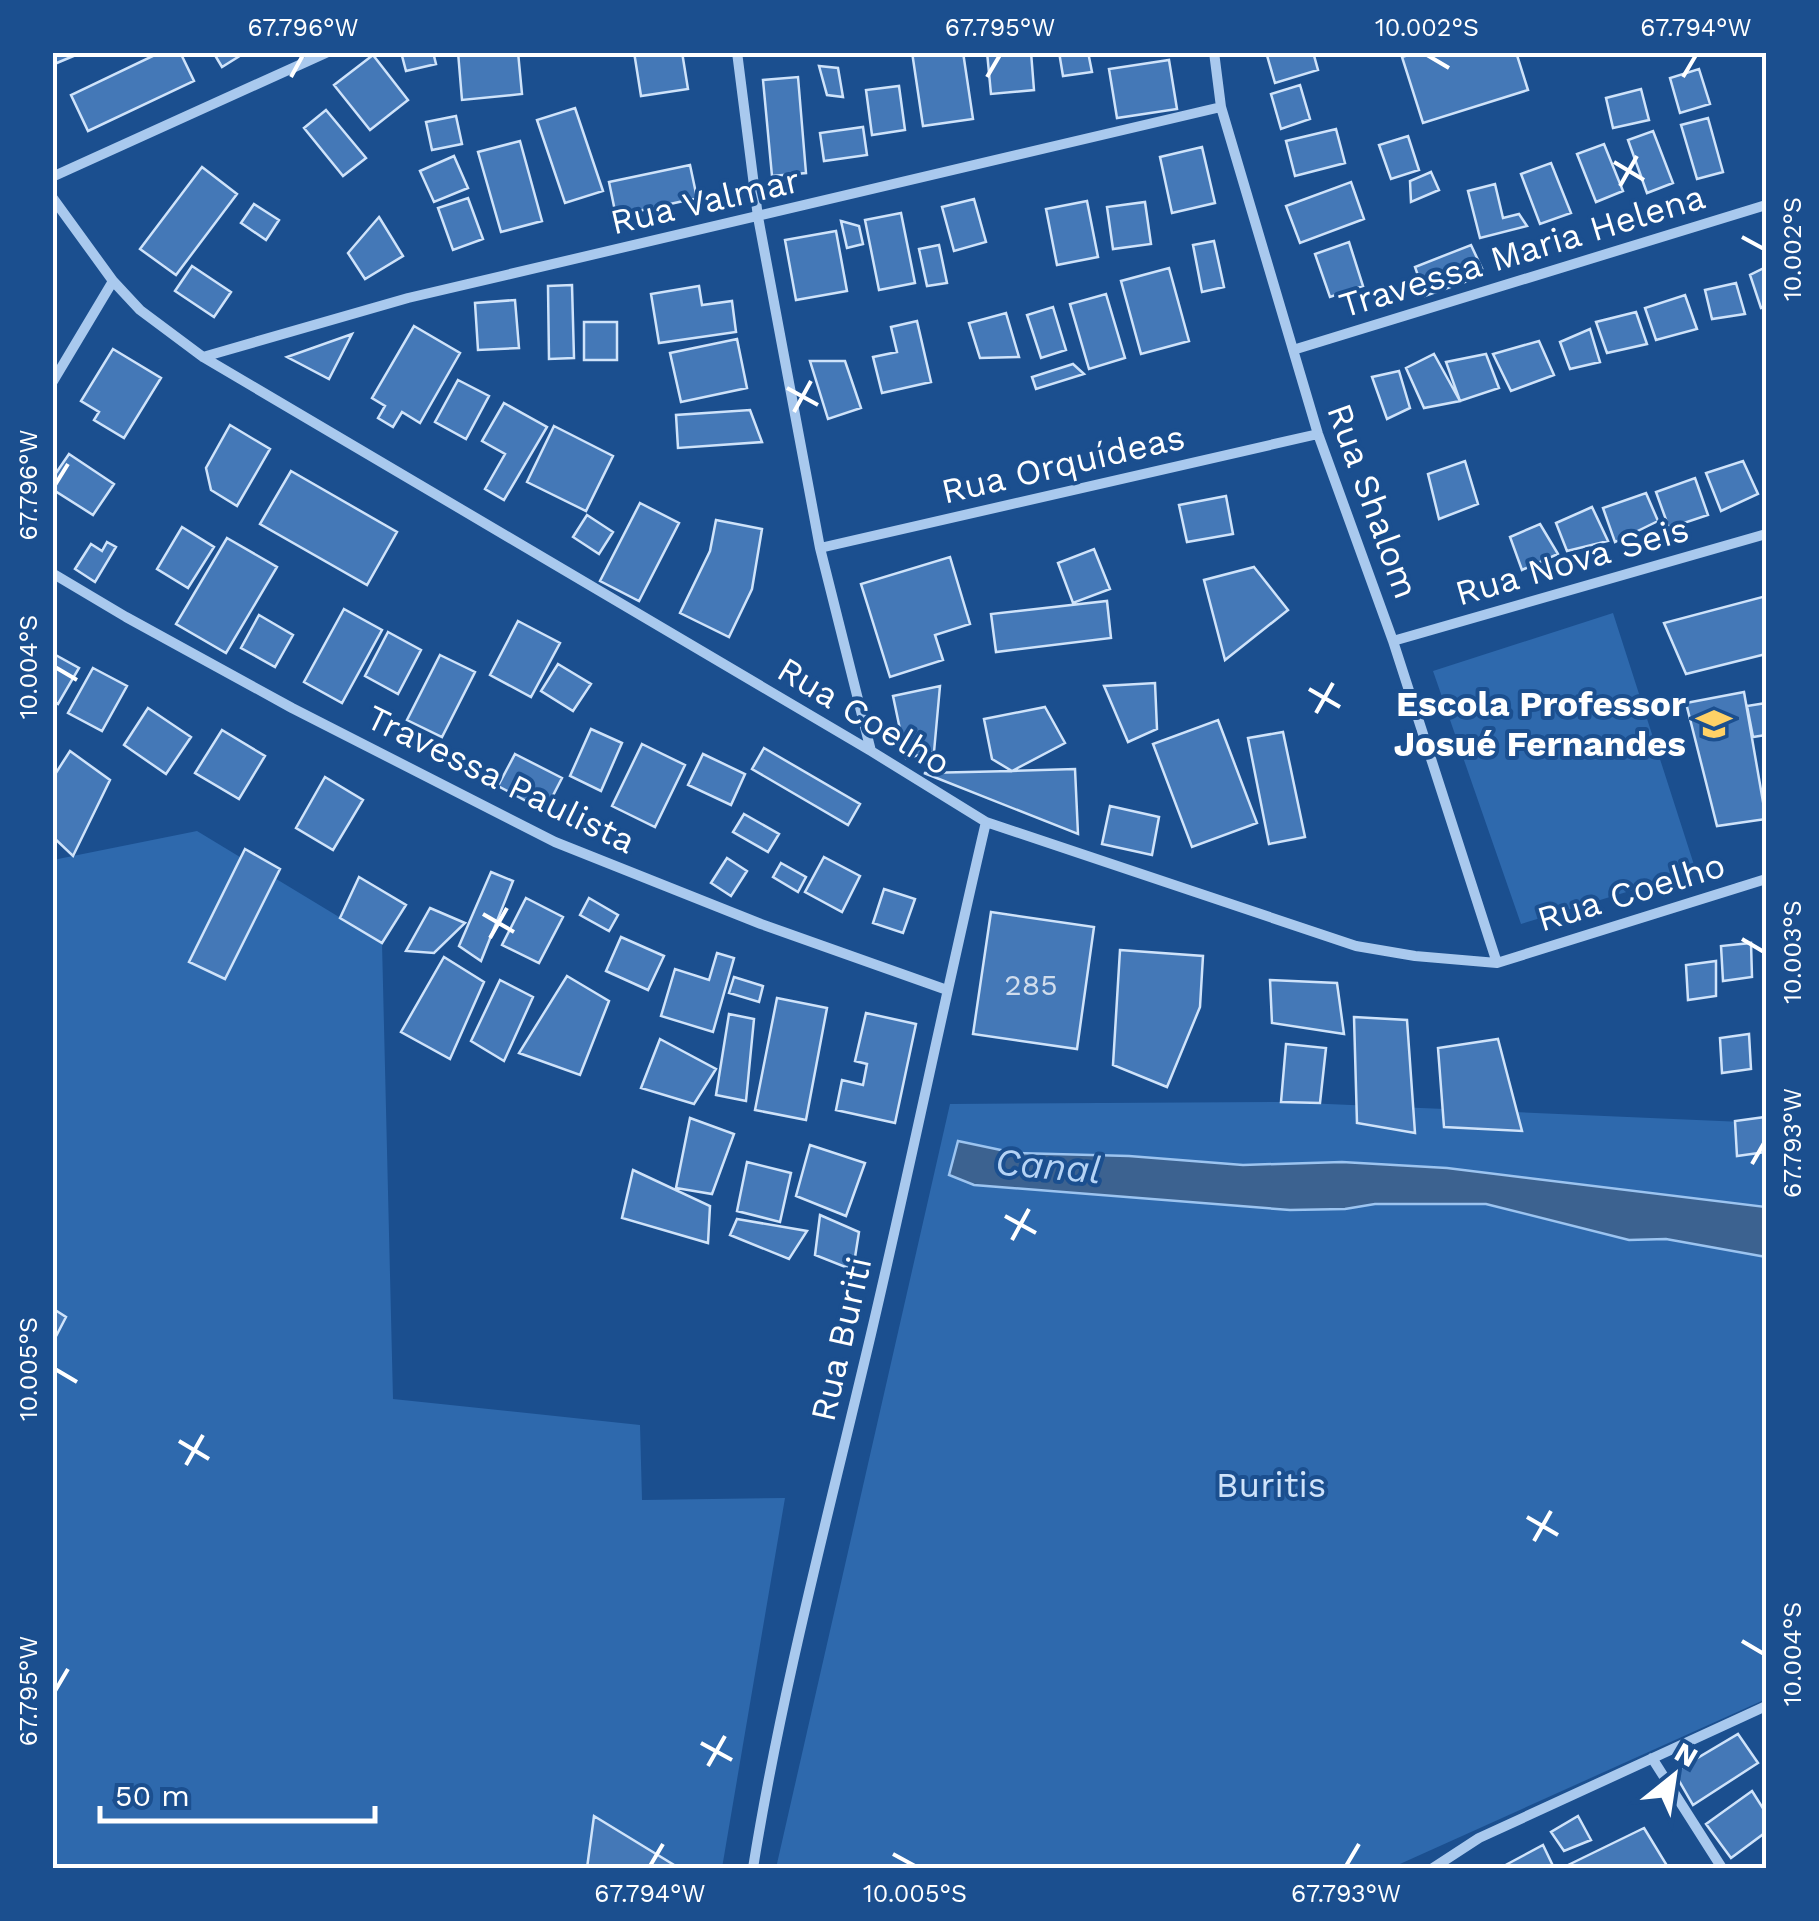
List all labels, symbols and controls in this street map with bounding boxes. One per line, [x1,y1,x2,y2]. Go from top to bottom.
text: 67.796°W [247,13,359,42]
text: 67.795°W [945,13,1055,42]
text: 10.002°S [1375,13,1479,42]
text: 67.794°W [1640,13,1752,42]
street label: Rua Valmar [606,159,804,243]
street label: Travessa Maria Helena [1334,175,1710,327]
text: 10.002°S [1778,197,1807,301]
street label: Rua Shalom [1318,398,1428,604]
street label: Rua Orquídeas [937,416,1189,512]
text: 67.796°W [14,429,43,541]
street label: Rua Nova Seis [1450,508,1694,614]
text: 10.004°S [14,615,43,719]
street label: Rua Coelho [770,648,958,784]
place label: Escola Professor Josué Fernandes [1393,683,1686,765]
street label: Travessa Paulista [360,696,642,862]
school or university icon: Escola Professor Josué Fernandes [1695,705,1733,743]
street label: Rua Coelho [1532,844,1730,940]
text: 10.003°S [1778,900,1807,1004]
house number: 285 [1004,967,1058,1002]
text: 67.793°W [1778,1088,1807,1198]
water label: Canal [993,1139,1103,1193]
street label: Rua Buriti [802,1253,880,1425]
text: 10.005°S [14,1317,43,1421]
park label: Buritis [1216,1464,1326,1506]
text: 10.004°S [1778,1602,1807,1706]
text: 67.795°W [14,1636,43,1746]
north arrow [1624,1726,1724,1826]
text: N [1669,1735,1703,1774]
scale bar [100,1761,375,1823]
text: 50 m [115,1778,190,1813]
text: 67.794°W [594,1879,706,1908]
text: 10.005°S [863,1879,967,1908]
text: 67.793°W [1291,1879,1401,1908]

